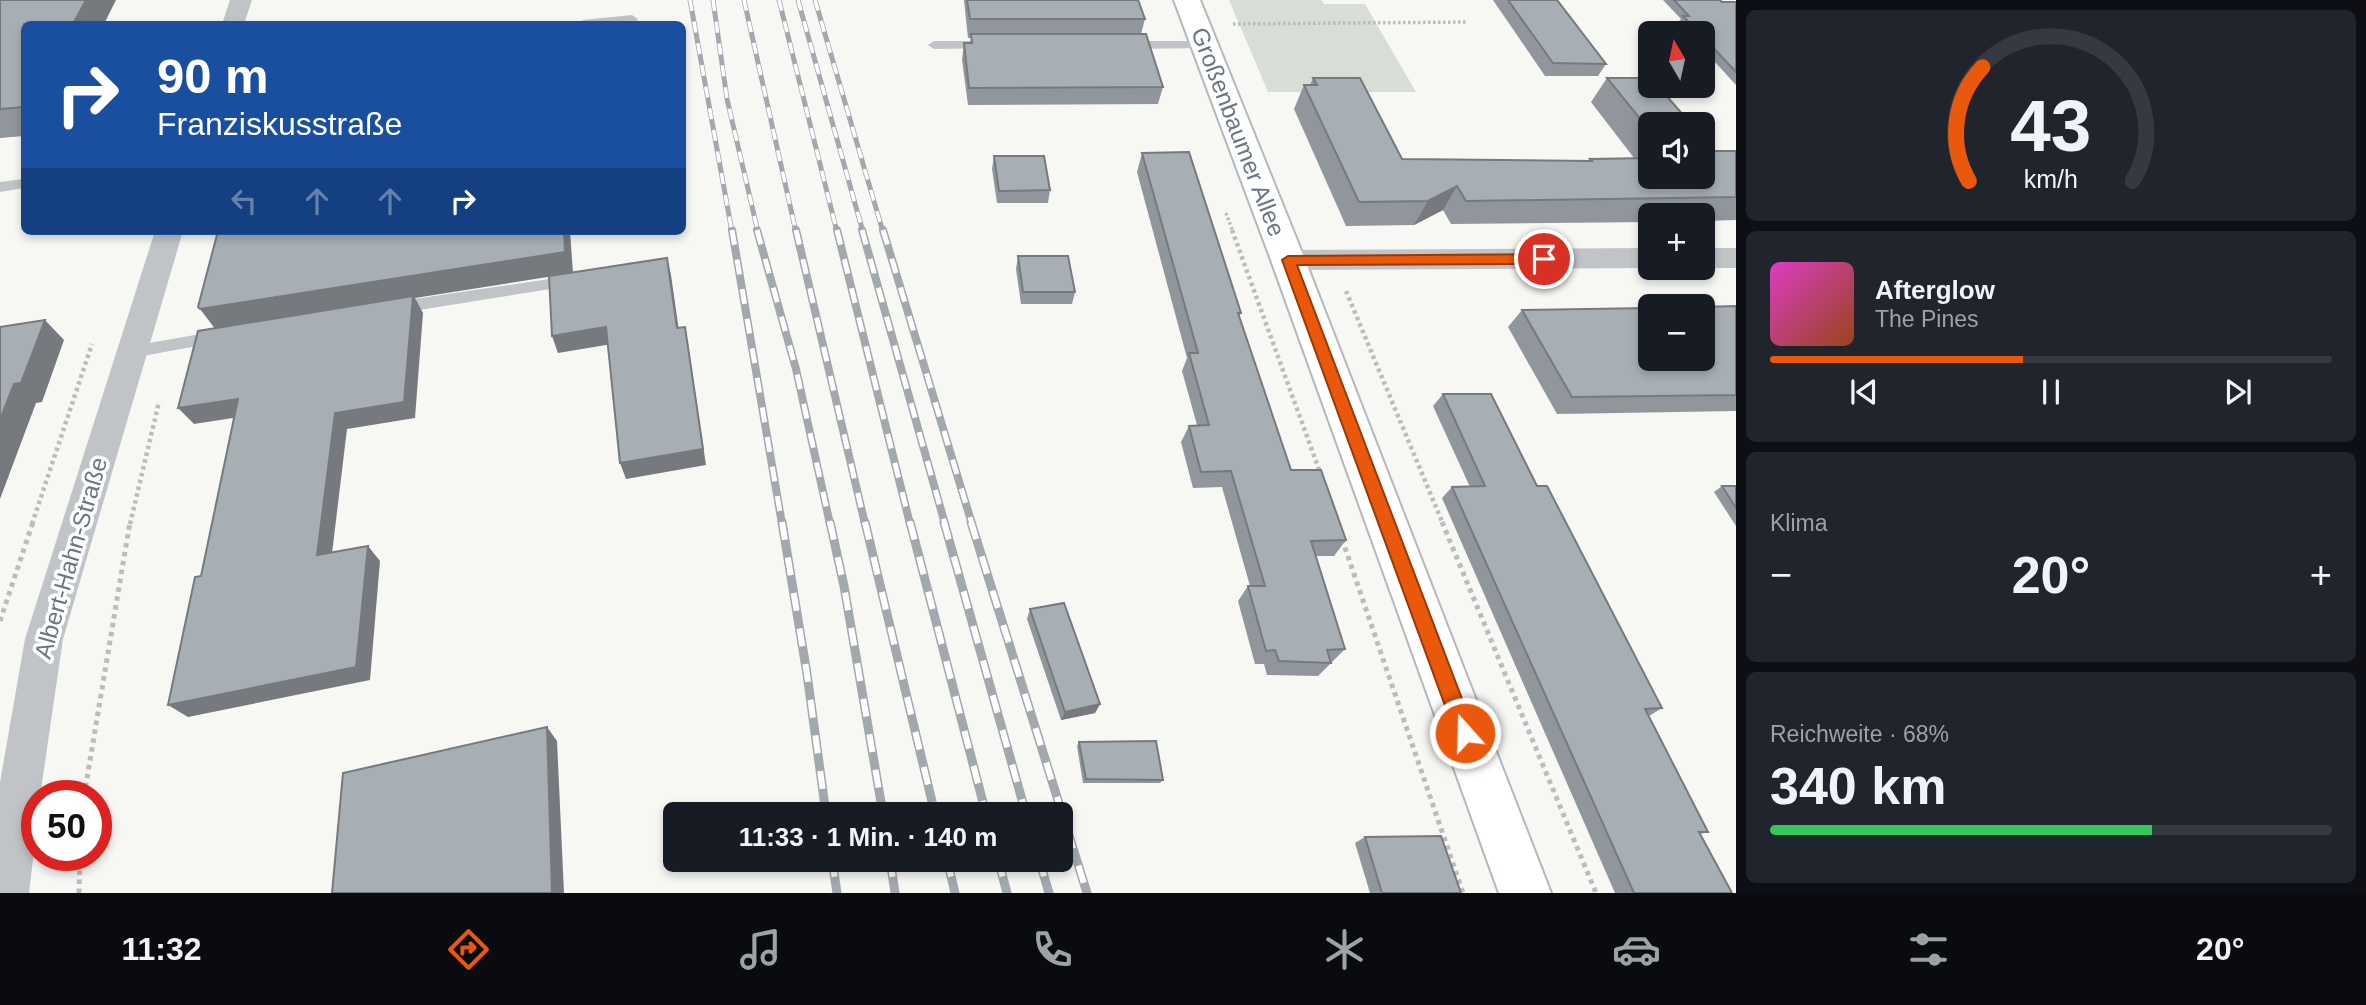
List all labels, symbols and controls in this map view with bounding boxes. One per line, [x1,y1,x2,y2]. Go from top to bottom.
north arrow [1638,21,1715,98]
map controls [1638,21,1715,371]
street label: Großenbaumer Allee [1186,24,1291,240]
icon: right [42,49,133,140]
text: 90 m [157,49,269,103]
text: 43 [2011,86,2091,167]
text: Franziskusstraße [157,106,402,142]
button: sound [1638,112,1715,189]
text: km/h [2024,165,2078,193]
icon: left [225,182,263,220]
icon: ahead [298,182,336,220]
icon: ahead [371,182,409,220]
icon: right [444,182,482,220]
button: + [1638,203,1715,280]
pin [1514,229,1574,289]
icon: arrive [1525,240,1563,278]
text: Afterglow [1875,275,1995,305]
button: − [1638,294,1715,371]
text: The Pines [1875,306,1979,332]
icon: previous [1845,373,1883,411]
icon: pause [2032,373,2070,411]
icon: next [2219,373,2257,411]
street label: Albert-Hahn-Straße [29,454,112,662]
text: Klima [1770,510,1828,536]
text: 20° [2012,546,2090,604]
text: − [1770,554,1792,596]
text: + [2310,554,2332,596]
position arrow [1428,696,1502,770]
text: Reichweite · 68% [1770,721,1949,747]
text: 340 km [1770,757,1946,815]
speed limit sign: 50 [21,780,112,871]
text: 11:33 · 1 Min. · 140 m [739,822,997,852]
icon: directions [444,925,493,974]
icon: music [736,925,785,974]
icon: phone [1028,925,1077,974]
icon: climate [1320,925,1369,974]
icon: car [1612,925,1661,974]
icon: filters [1904,925,1953,974]
text: 11:32 [121,931,202,967]
text: 20° [2196,931,2245,967]

